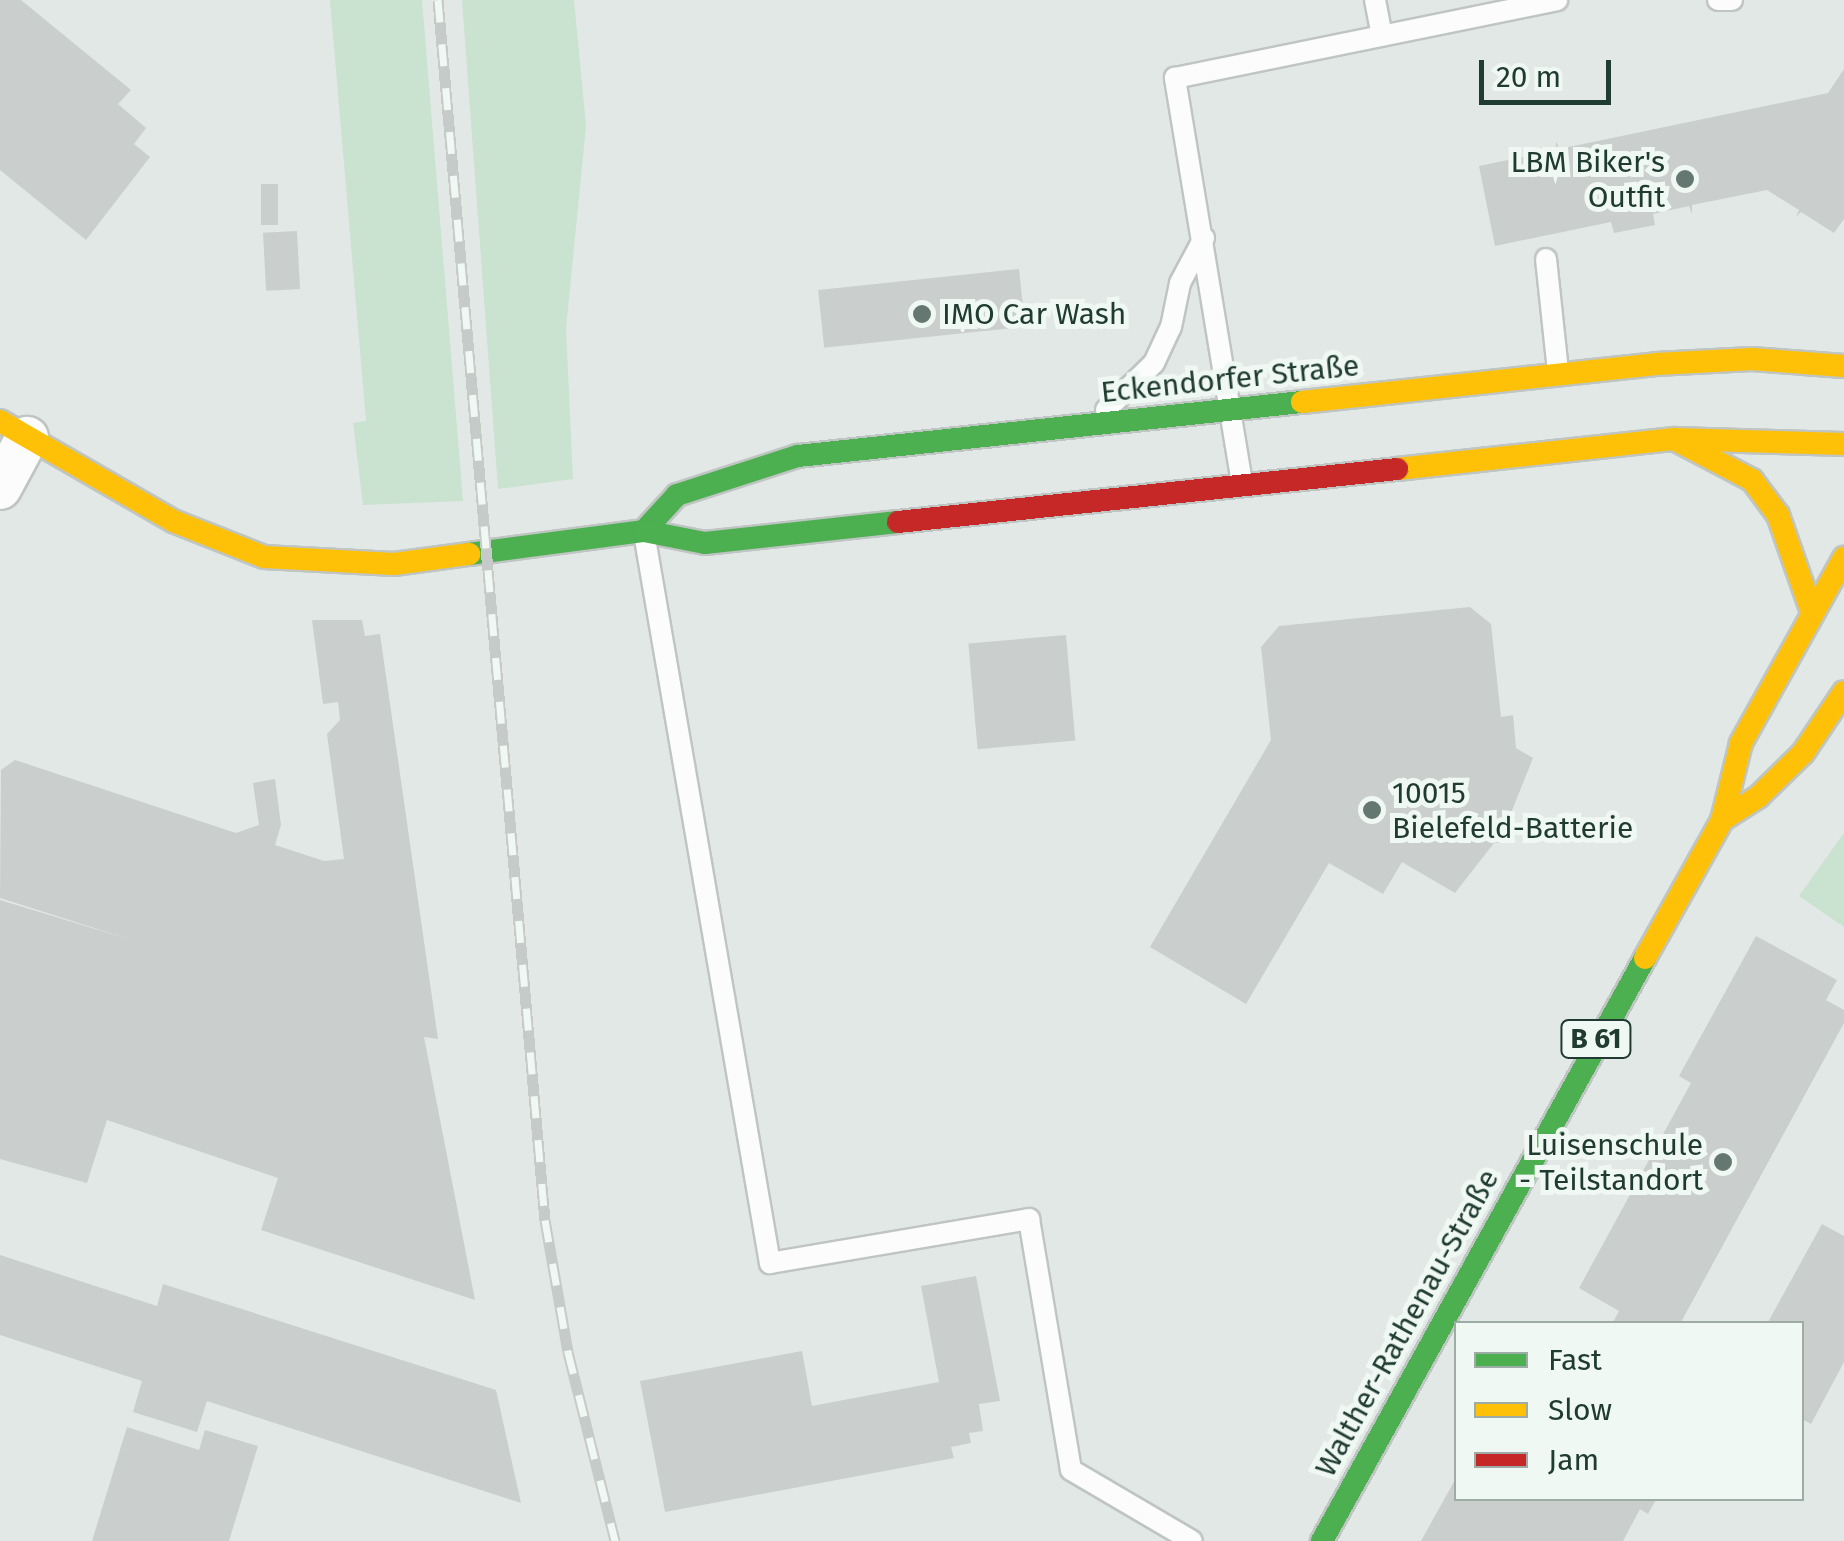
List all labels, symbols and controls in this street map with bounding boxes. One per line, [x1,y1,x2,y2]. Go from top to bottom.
scale bar [1484,40,1616,102]
text: 20 m [1496,59,1561,95]
place label: LBM Biker's Outfit [1510,144,1665,214]
marker: LBM Biker's Outfit [1674,168,1696,190]
place label: IMO Car Wash [942,296,1126,332]
marker: IMO Car Wash [911,303,933,325]
street label: Eckendorfer Straße [1099,348,1361,410]
place label: 10015 Bielefeld-Batterie [1392,775,1633,846]
marker: 10015 Bielefeld-Batterie [1361,799,1383,821]
road number: B 61 [1558,1016,1634,1062]
place label: Luisenschule - Teilstandort [1519,1127,1703,1198]
marker: Luisenschule - Teilstandort [1712,1151,1734,1173]
street label: Walther-Rathenau-Straße [1308,1163,1506,1483]
legend [1454,1321,1804,1501]
text: Fast [1548,1342,1602,1378]
text: Slow [1548,1392,1612,1428]
text: Jam [1548,1442,1599,1478]

